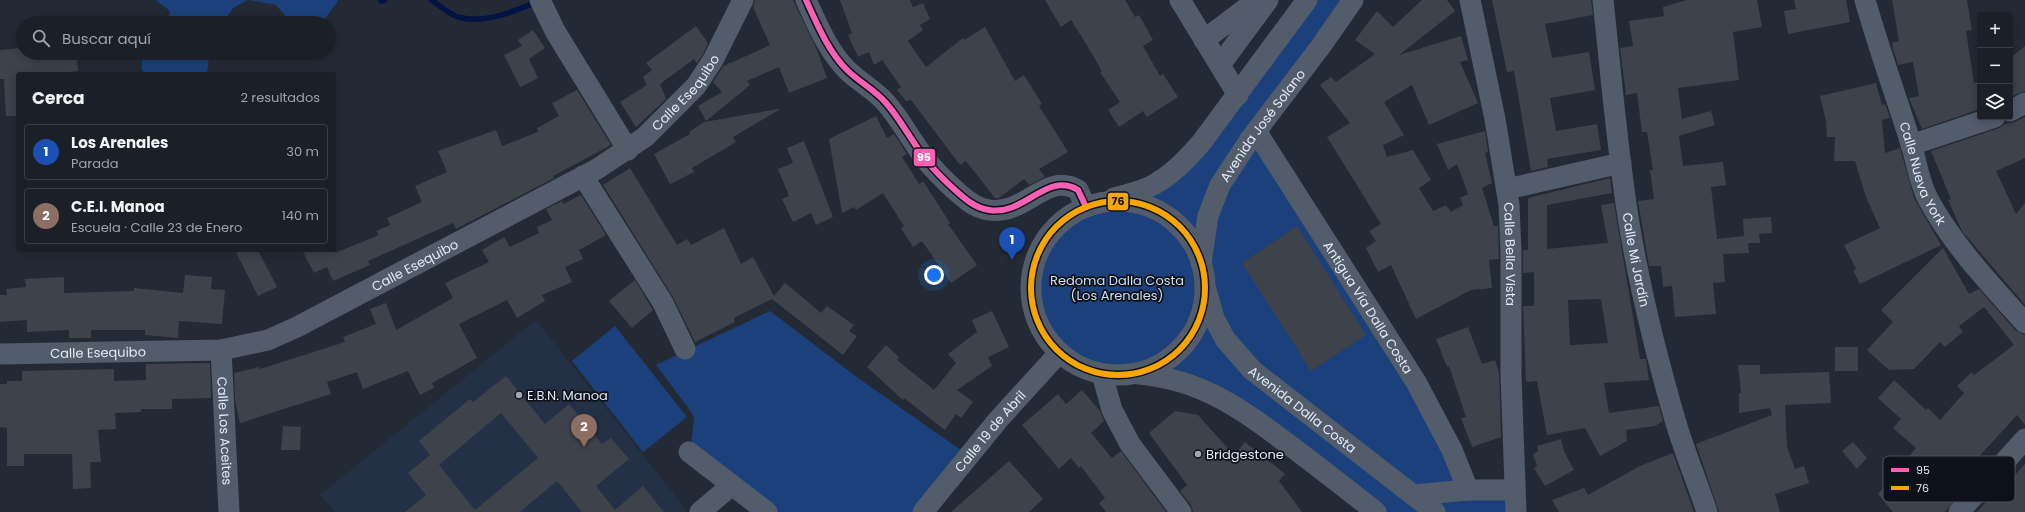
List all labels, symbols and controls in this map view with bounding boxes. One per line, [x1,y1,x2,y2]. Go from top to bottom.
map controls [1977,12,2013,120]
button: + [1977,12,2013,48]
search box [16,16,336,60]
icon: search [30,27,52,49]
text: Buscar aquí [62,28,151,49]
button: − [1977,48,2013,84]
street label: Calle Esequibo [647,51,724,135]
street label: Avenida José Solano [1216,65,1310,186]
button: layers [1977,84,2013,120]
text: Cerca [32,86,85,110]
text: 2 resultados [240,88,320,107]
street label: Calle Nueva York [1895,119,1951,229]
text: Los Arenales [71,132,168,153]
text: 1 [44,142,48,161]
text: 30 m [286,142,319,161]
line badge: 95 [913,148,936,167]
text: 95 [917,149,931,165]
text: Parada [71,154,119,173]
line badge: 76 [1107,192,1129,211]
text: 76 [1112,193,1124,209]
text: C.E.I. Manoa [71,196,165,217]
street label: Calle Bella Vista [1499,202,1520,306]
text: 2 [42,206,50,225]
text: 140 m [282,206,319,225]
street label: Calle Mi Jardín [1617,211,1654,309]
text: Escuela · Calle 23 de Enero [71,218,242,237]
pin: 1 [999,227,1025,260]
street label: Calle Esequibo [368,235,462,296]
street label: Antigua Vía Dalla Costa [1318,237,1417,378]
your location [924,265,944,285]
park label: Redoma Dalla Costa (Los Arenales) [1050,271,1184,305]
street label: Calle Esequibo [50,342,146,363]
street label: Avenida Dalla Costa [1244,362,1360,458]
street label: Calle Los Aceites [212,376,237,486]
place label: E.B.N. Manoa [527,386,608,405]
street label: Calle 19 de Abril [950,386,1030,476]
marker: E.B.N. Manoa [514,390,524,400]
pin: 2 [571,414,597,447]
place label: Bridgestone [1206,445,1284,464]
marker: Bridgestone [1193,449,1203,459]
legend [1883,456,2015,502]
text: 95 [1916,462,1930,478]
text: 76 [1916,480,1929,496]

